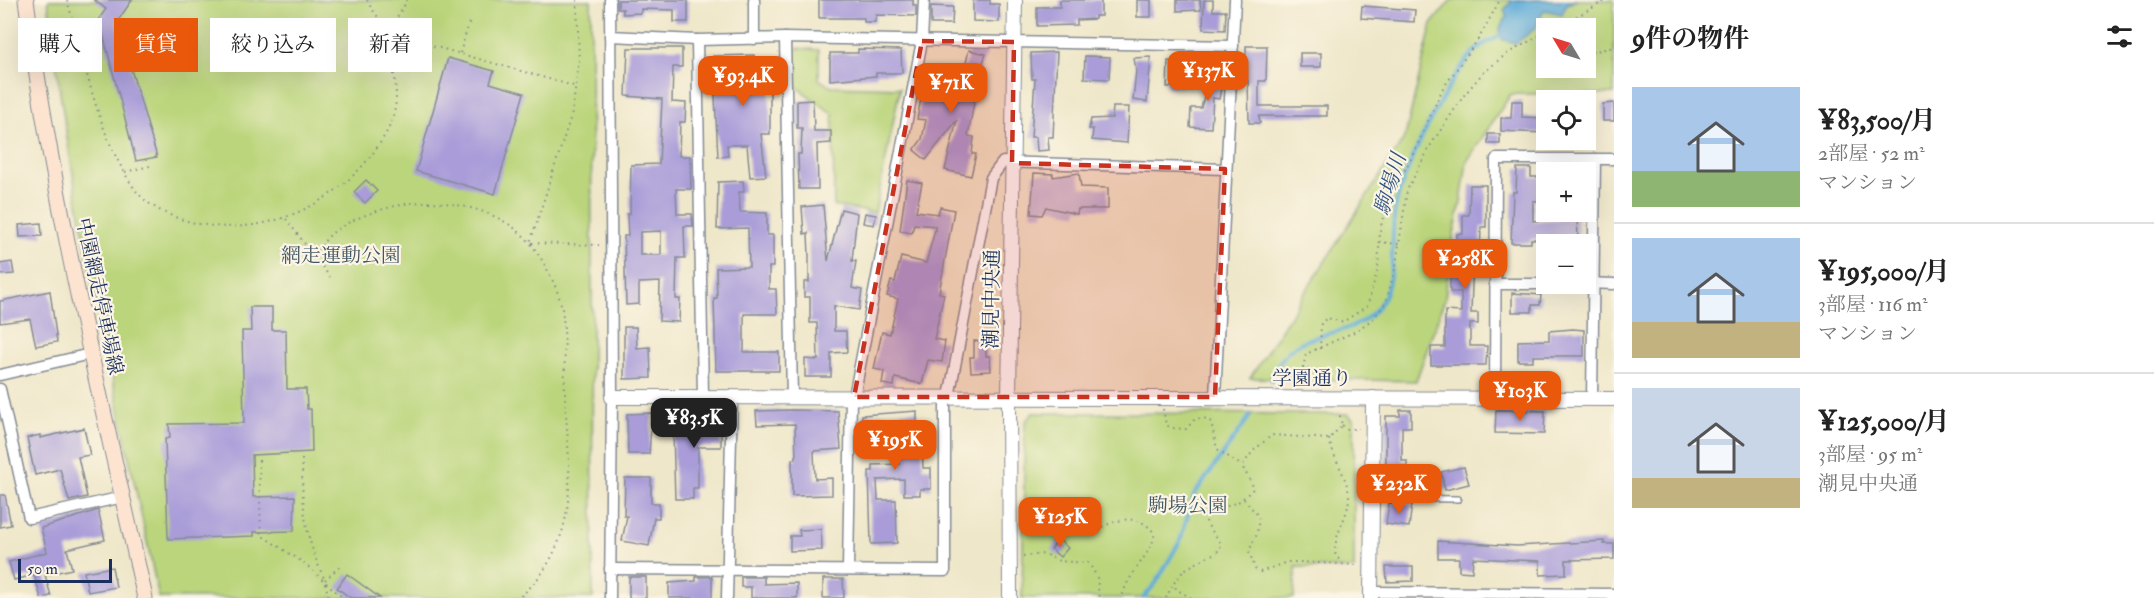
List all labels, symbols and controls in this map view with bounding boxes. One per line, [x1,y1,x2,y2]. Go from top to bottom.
chip: 購入 [18,18,102,72]
chip: 賃貸 [114,18,198,72]
chip: 絞り込み [210,18,336,72]
chip: 新着 [348,18,432,72]
north arrow [1536,18,1596,78]
map controls [1536,18,1596,294]
icon: filters [2103,20,2136,53]
text: 9件の物件 [1632,23,1749,55]
pin: ¥137K [1166,51,1250,102]
pin: ¥93.4K [694,56,792,107]
text: ¥137K [1181,58,1235,83]
text: ¥93.4K [712,63,774,88]
pin: ¥71K [915,63,987,114]
text: ¥71K [928,70,974,95]
button: locate [1536,90,1596,150]
text: ¥83,500/月 [1818,105,1936,137]
icon: home [1680,111,1752,183]
text: 2部屋 · 52 m² [1818,141,1925,166]
water label: 駒場川 [1368,148,1413,218]
button: + [1536,162,1596,222]
text: マンション [1818,170,1917,195]
street label: 中園網走停車場線 [71,215,128,377]
button: − [1536,234,1596,294]
pin: ¥258K [1423,239,1507,290]
park label: 網走運動公園 [281,243,401,268]
text: ¥258K [1436,246,1494,271]
street label: 潮見中央通 [978,249,1005,349]
text: ¥195,000/月 [1818,256,1950,288]
icon: home [1680,262,1752,334]
text: 3部屋 · 116 m² [1818,292,1928,317]
text: マンション [1818,321,1917,346]
street label: 学園通り [1272,366,1352,391]
pin: ¥103K [1478,371,1562,422]
text: ¥103K [1493,378,1547,403]
pin: ¥83.5K [645,398,743,449]
text: ¥83.5K [665,405,723,430]
text: ¥125,000/月 [1818,406,1950,438]
icon: home [1680,412,1752,484]
pin: ¥195K [853,420,937,471]
text: ¥195K [867,427,923,452]
text: 3部屋 · 95 m² [1818,442,1922,467]
pin: ¥232K [1357,464,1441,515]
text: ¥232K [1371,471,1427,496]
text: 潮見中央通 [1818,471,1918,496]
park label: 駒場公園 [1148,493,1228,518]
pin: ¥125K [1018,497,1102,548]
text: ¥125K [1032,504,1088,529]
scale bar [18,556,112,584]
text: 50 m [27,559,58,579]

